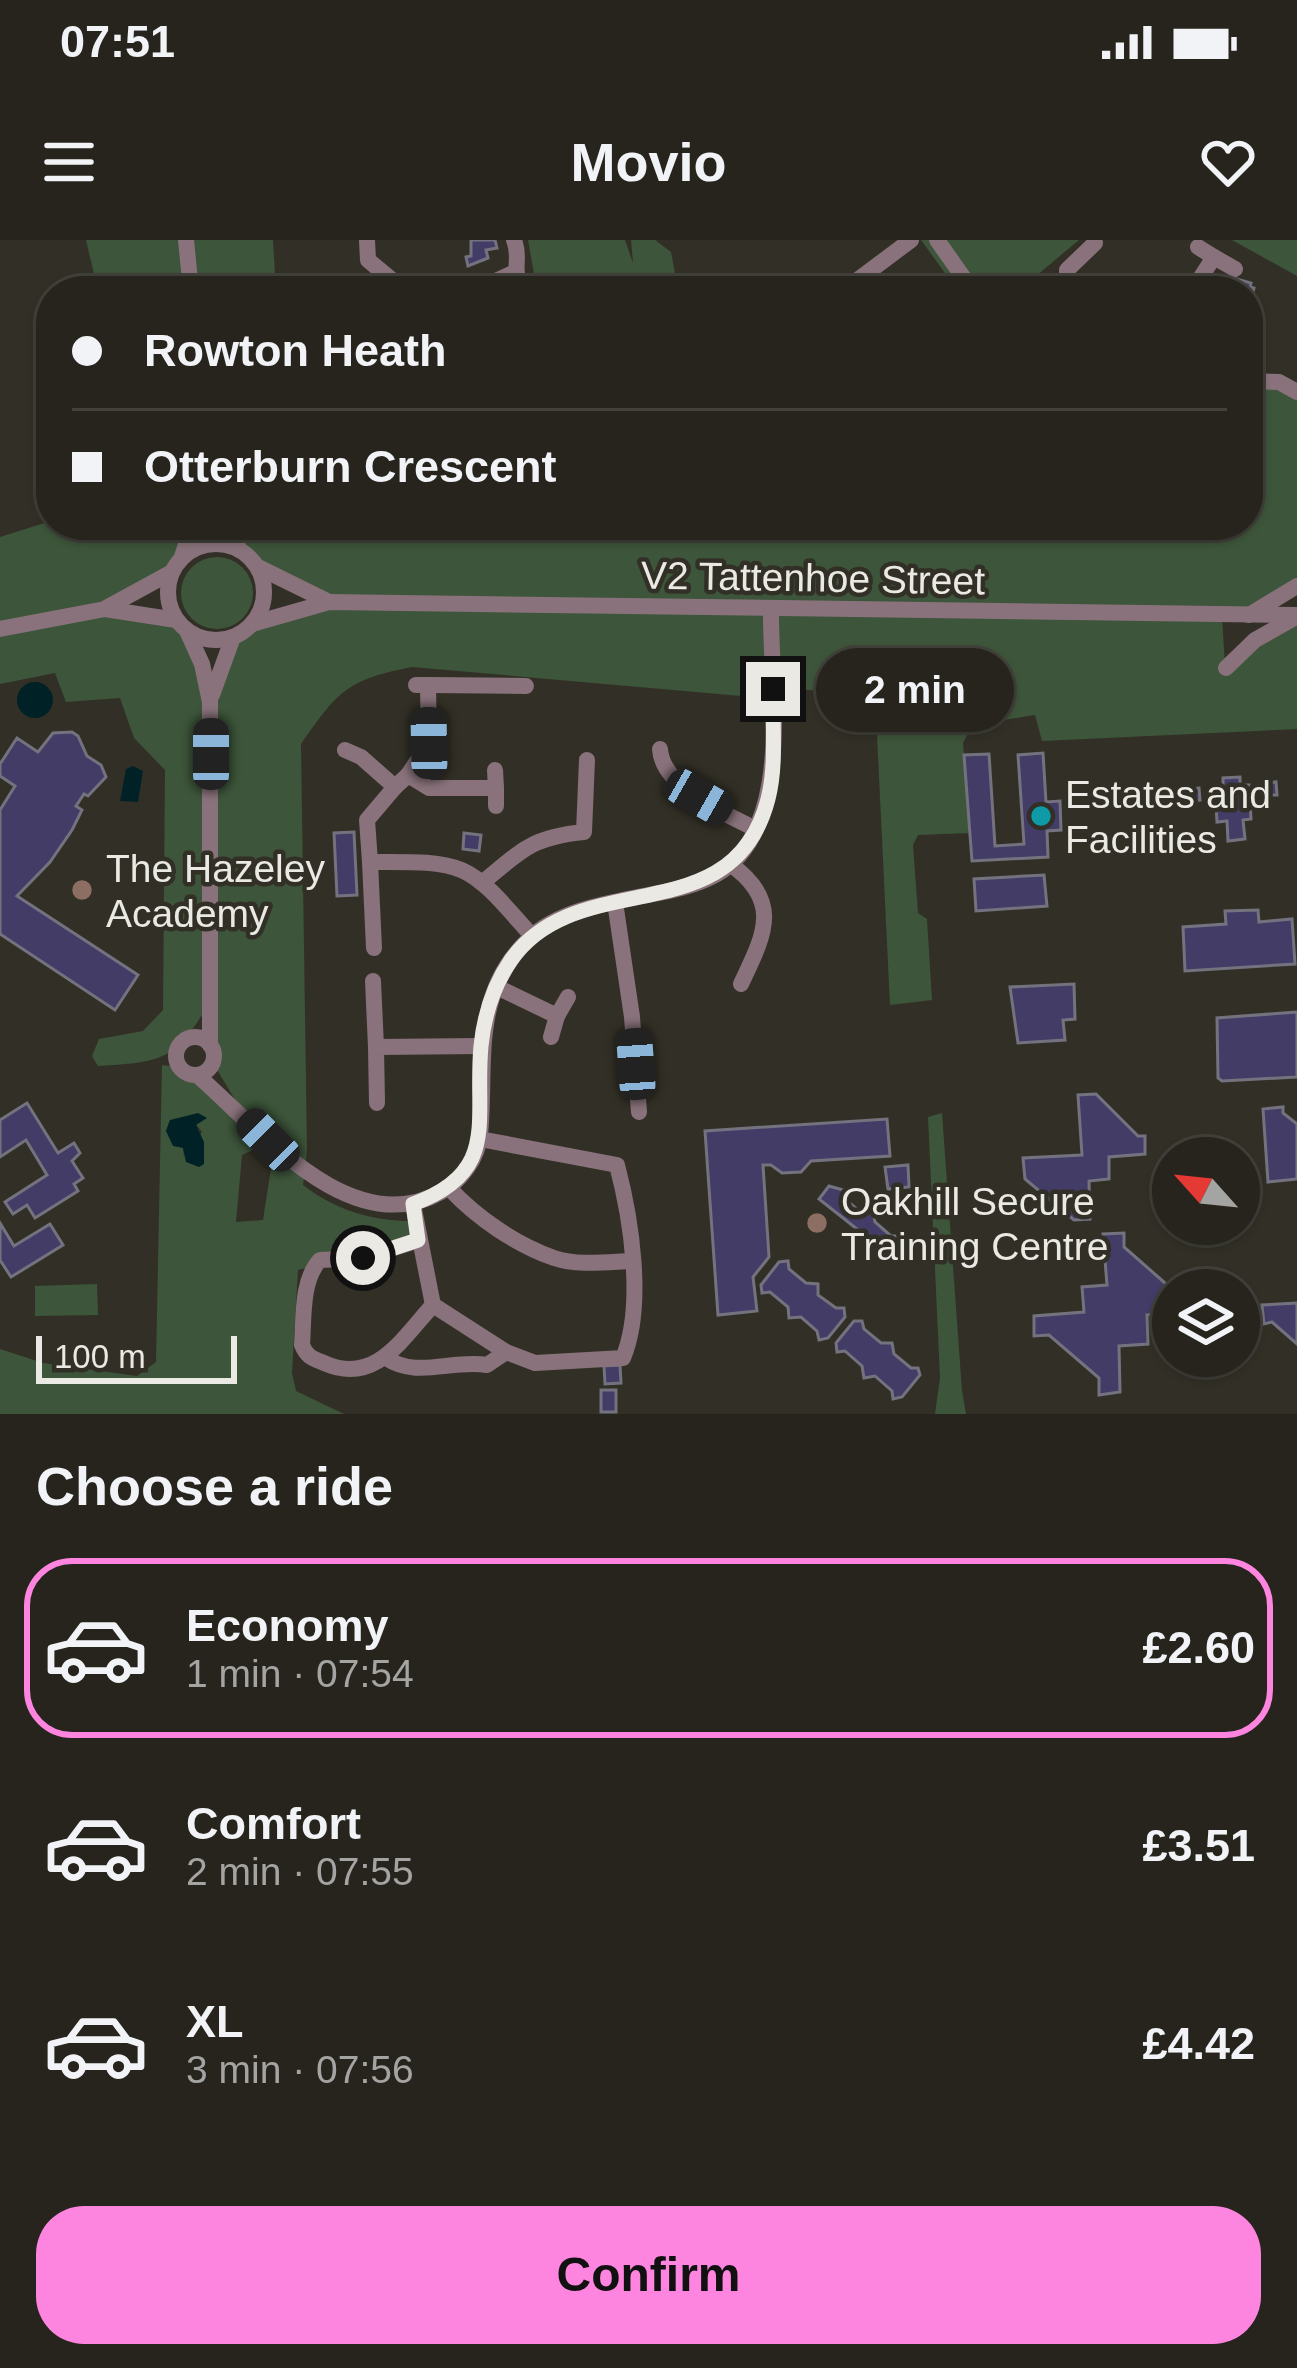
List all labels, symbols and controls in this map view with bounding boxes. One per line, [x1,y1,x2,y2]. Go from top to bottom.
text: 07:51 [60,16,175,67]
icon: menu [36,129,102,195]
icon: heart [1195,129,1261,195]
text: Movio [571,132,727,192]
text: Rowton Heath [144,325,446,376]
text: Otterburn Crescent [144,441,557,492]
street label: V2 Tattenhoe Street [641,554,986,603]
callout: 2 min [815,647,1013,731]
route end [746,662,800,716]
text: 2 min [864,668,966,711]
car [410,707,448,779]
car [193,718,229,790]
car [659,763,739,831]
place label: Estates and Facilities [1065,773,1271,861]
marker: Estates and Facilities [1028,803,1054,829]
place label: The Hazeley Academy [106,847,325,935]
marker: The Hazeley Academy [69,877,95,903]
car [616,1027,656,1101]
car [230,1102,306,1178]
north arrow [1152,1137,1260,1245]
map controls [1152,1137,1260,1377]
place label: Oakhill Secure Training Centre [841,1180,1108,1268]
marker: Oakhill Secure Training Centre [804,1210,830,1236]
route start [336,1231,390,1285]
button: layers [1152,1269,1260,1377]
scale bar [36,1330,237,1383]
text: 100 m [54,1338,146,1375]
text: Choose a ride [36,1456,393,1516]
icon: car [42,1594,150,1702]
text: Economy [186,1600,389,1651]
text: £2.60 [1142,1622,1255,1673]
text: 1 min · 07:54 [186,1652,414,1695]
icon: car [42,1792,150,1900]
text: Comfort [186,1798,361,1849]
text: £3.51 [1142,1820,1255,1871]
text: 2 min · 07:55 [186,1850,414,1893]
icon: car [42,1990,150,2098]
text: XL [186,1996,244,2047]
text: £4.42 [1142,2018,1255,2069]
text: 3 min · 07:56 [186,2048,414,2091]
button: Confirm [36,2206,1261,2344]

